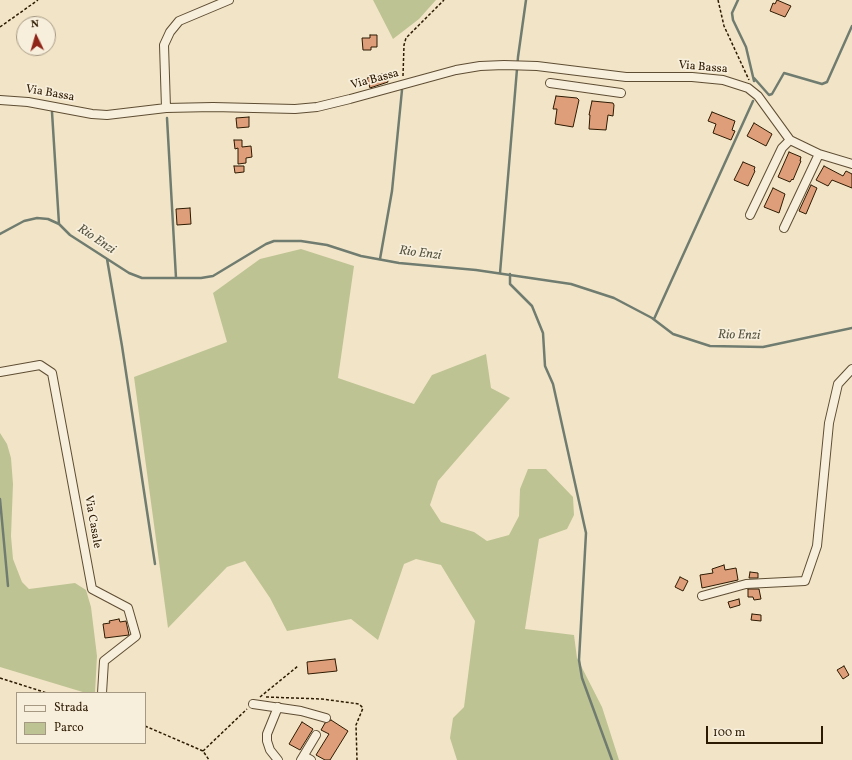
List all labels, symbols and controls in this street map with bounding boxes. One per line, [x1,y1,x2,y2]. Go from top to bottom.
north arrow [16,16,56,56]
text: N [30,17,40,32]
street label: Via Bassa [678,59,728,77]
street label: Via Bassa [349,67,401,93]
street label: Via Bassa [24,83,76,105]
water label: Rio Enzi [74,222,118,258]
water label: Rio Enzi [398,244,442,264]
water label: Rio Enzi [718,328,760,344]
street label: Via Casale [80,494,104,550]
legend [16,692,146,744]
text: Strada [54,700,89,716]
scale bar [708,718,825,744]
text: Parco [54,720,84,736]
text: 100 m [713,725,745,741]

